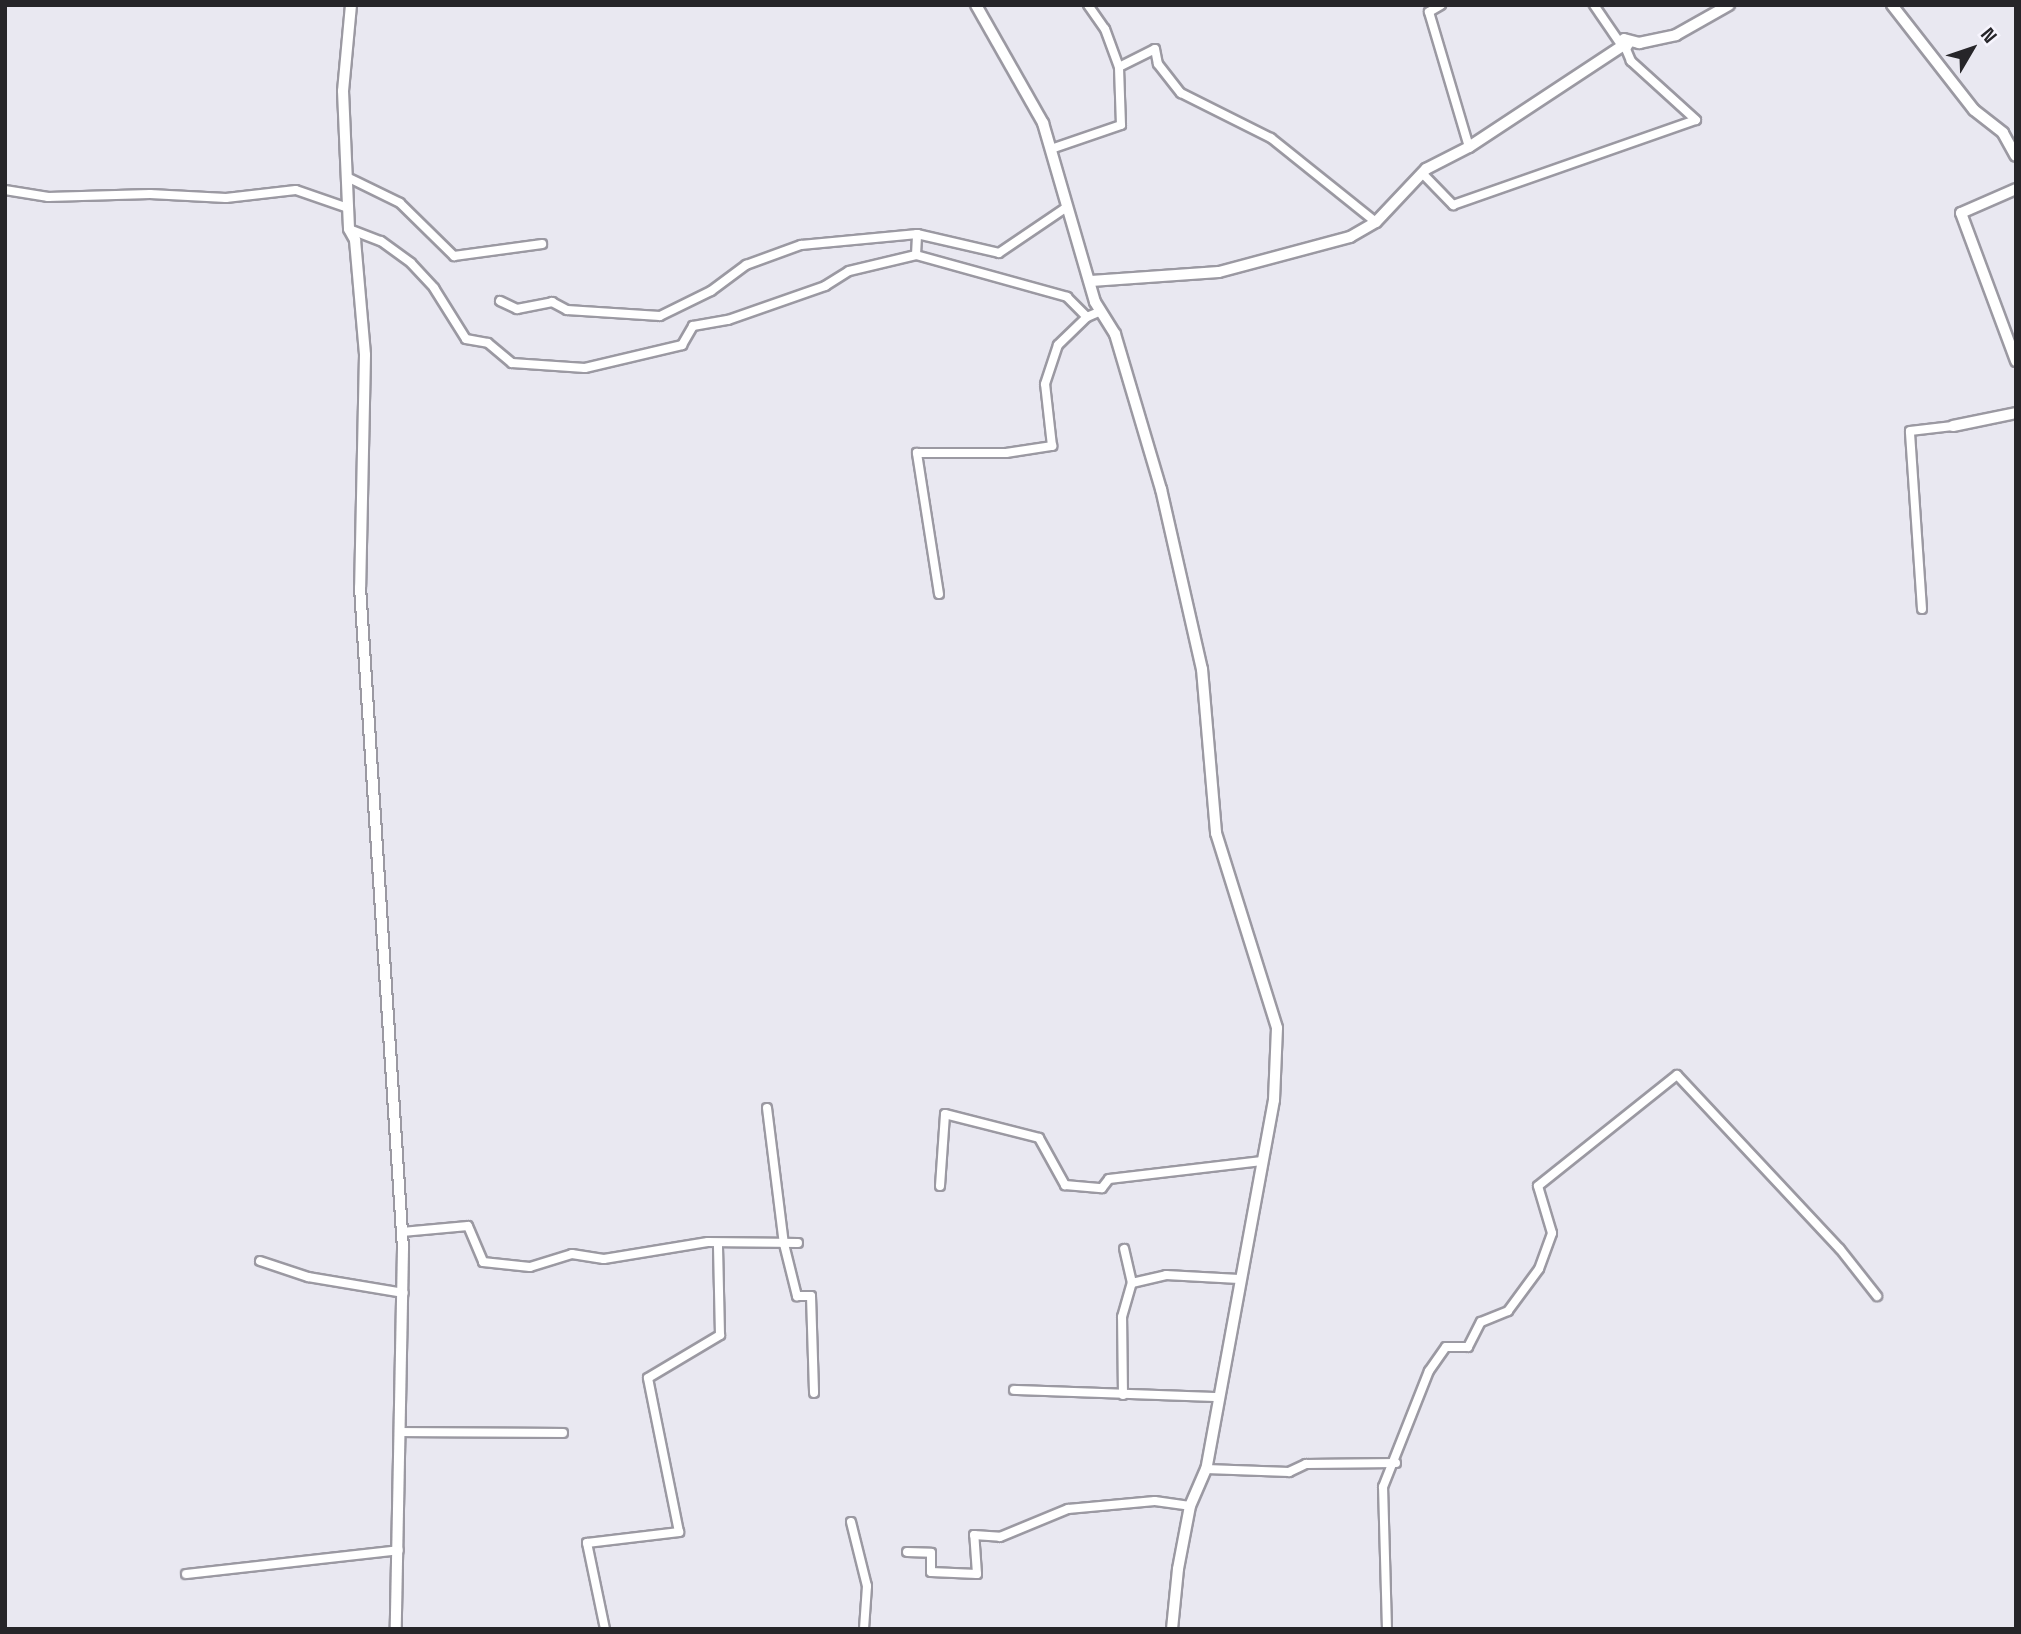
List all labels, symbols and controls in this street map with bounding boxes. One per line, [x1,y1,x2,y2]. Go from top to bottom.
north arrow [1937,14,2007,84]
text: N [1975,23,2002,48]

